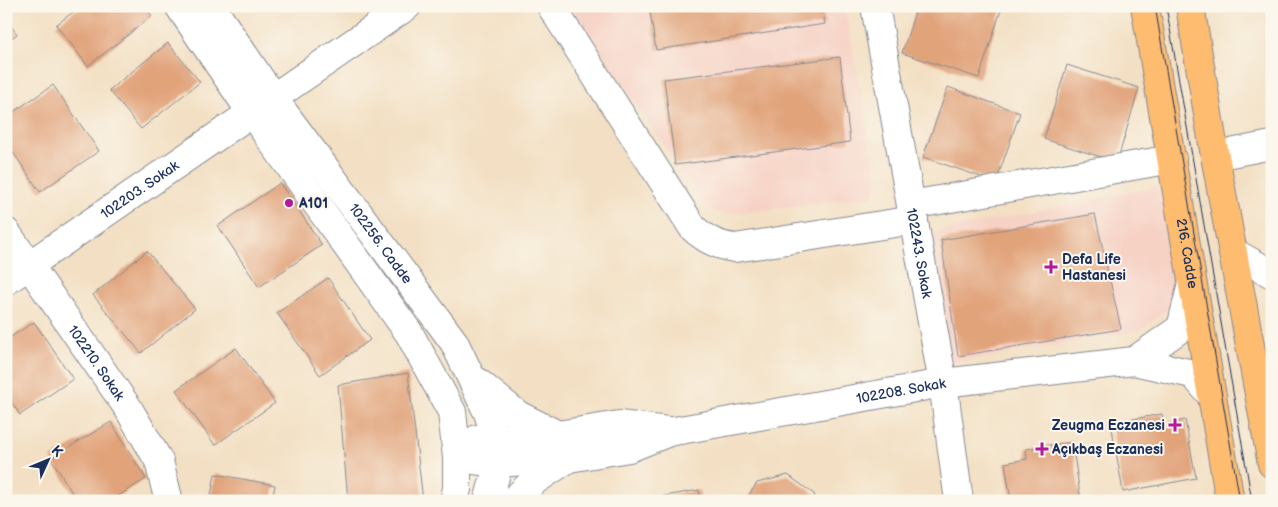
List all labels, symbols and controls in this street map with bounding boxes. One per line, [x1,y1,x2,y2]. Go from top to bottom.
street label: 102203. Sokak [97,157,182,223]
place label: A101 [298,195,328,212]
marker: A101 [283,197,295,209]
street label: 102256. Cadde [345,200,416,287]
street label: 102243. Sokak [903,207,936,300]
street label: 216. Cadde [1173,217,1201,290]
place label: Defa Life Hastanesi [1062,251,1126,284]
marker: Defa Life Hastanesi [1044,260,1058,274]
street label: 102210. Sokak [64,322,128,404]
street label: 102208. Sokak [855,375,947,407]
place label: Zeugma Eczanesi [1052,417,1165,434]
marker: Zeugma Eczanesi [1169,419,1181,431]
north arrow [22,434,72,484]
place label: Açıkbaş Eczanesi [1051,441,1163,458]
text: K [48,442,67,461]
marker: Açıkbaş Eczanesi [1036,443,1048,455]

